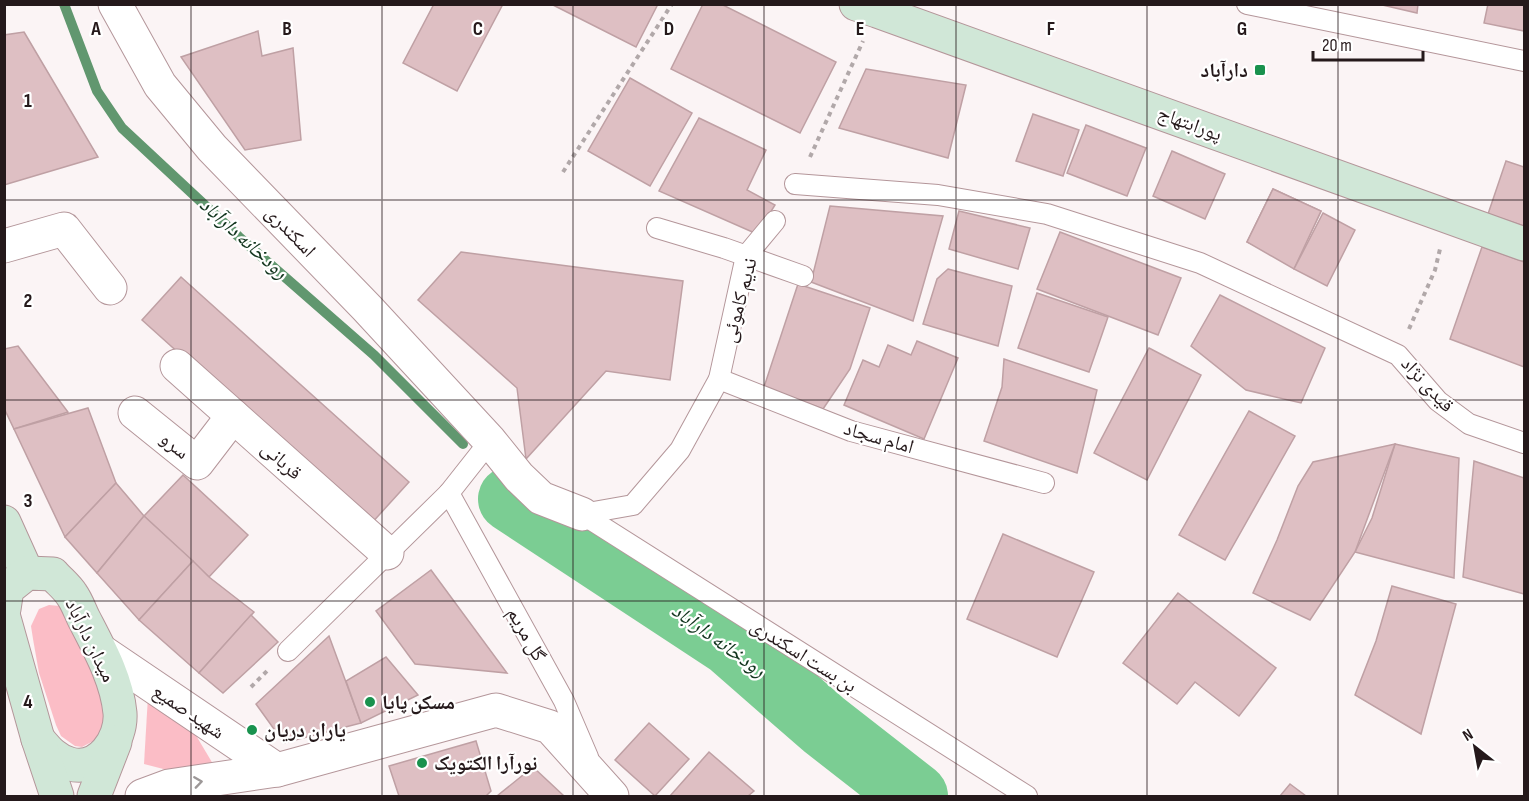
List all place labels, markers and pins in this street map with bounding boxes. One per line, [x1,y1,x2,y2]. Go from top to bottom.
place label: دارآباد [1200,59,1248,83]
marker: دارآباد [1253,63,1267,77]
place label: مسکن پایا [382,691,455,715]
marker: مسکن پایا [363,695,377,709]
place label: یاران دریان [264,719,346,743]
marker: یاران دریان [245,723,259,737]
place label: نورآرا الکتویک [434,752,537,776]
marker: نورآرا الکتویک [415,756,429,770]

